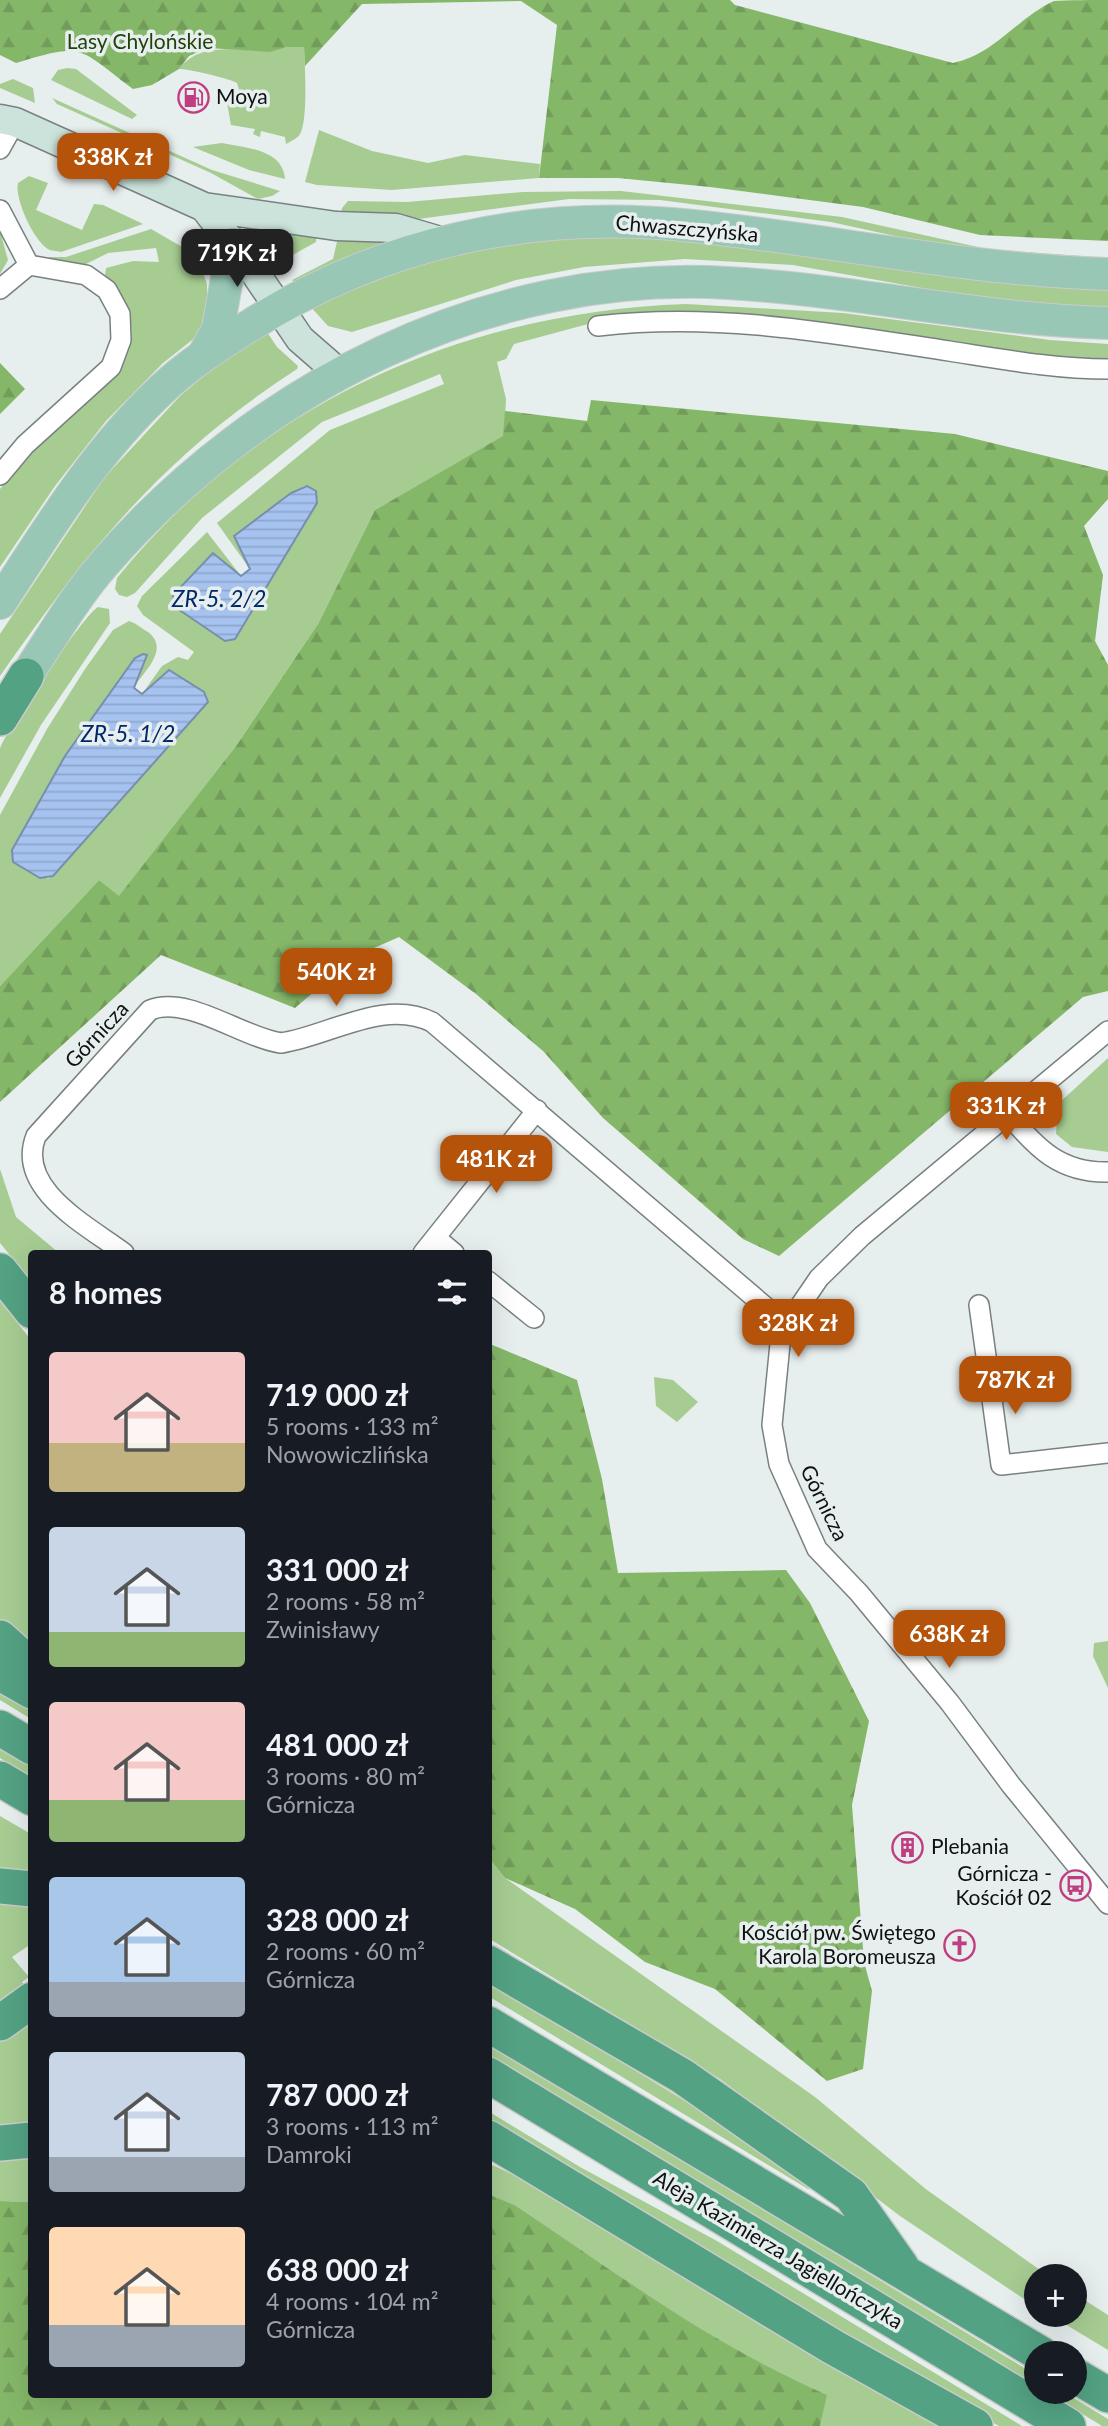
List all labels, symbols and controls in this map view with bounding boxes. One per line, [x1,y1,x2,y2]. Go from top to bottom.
park label: Lasy Chylońskie [67,28,213,53]
fuel station icon: Moya [176,80,210,114]
place label: Moya [216,83,268,108]
pin: 338K zł [48,134,178,193]
text: 338K zł [73,142,153,170]
street label: Chwaszczyńska [615,209,760,246]
pin: 719K zł [172,230,302,289]
text: 719K zł [197,238,277,266]
water label: ZR-5. 2/2 [171,584,266,612]
water label: ZR-5. 1/2 [80,719,175,747]
pin: 540K zł [271,948,401,1008]
text: 540K zł [296,957,376,985]
street label: Górnicza [59,996,133,1072]
pin: 331K zł [941,1082,1071,1142]
text: 331K zł [966,1091,1046,1119]
pin: 481K zł [431,1136,561,1195]
text: 481K zł [456,1144,536,1172]
icon: filters [433,1273,471,1311]
text: 8 homes [49,1274,162,1310]
pin: 328K zł [733,1300,863,1359]
text: 328K zł [758,1308,838,1336]
pin: 787K zł [950,1356,1080,1416]
text: 787K zł [975,1365,1055,1393]
text: 719 000 zł [266,1376,409,1412]
icon: home [105,1380,189,1464]
text: 5 rooms · 133 m² [266,1412,438,1440]
text: Nowowiczlińska [266,1440,429,1468]
street label: Górnicza [796,1460,854,1544]
text: 331 000 zł [266,1551,409,1587]
icon: home [105,1555,189,1639]
text: 2 rooms · 58 m² [266,1587,425,1615]
pin: 638K zł [884,1610,1014,1670]
text: Zwinisławy [266,1615,380,1643]
text: 638K zł [909,1619,989,1647]
text: 481 000 zł [266,1726,409,1762]
icon: home [105,1730,189,1814]
text: 3 rooms · 80 m² [266,1762,425,1790]
text: Górnicza [266,1790,355,1818]
building icon: Plebania [891,1830,925,1864]
place label: Plebania [931,1833,1009,1858]
place label: Górnicza - Kościół 02 [955,1860,1052,1909]
bus stop icon: Górnicza - Kościół 02 [1058,1869,1092,1903]
text: 328 000 zł [266,1901,409,1937]
icon: home [105,1905,189,1989]
place label: Kościół pw. Świętego Karola Boromeusza [741,1919,936,1968]
church icon: Kościół pw. Świętego Karola Boromeusza [942,1928,976,1962]
text: 2 rooms · 60 m² [266,1937,425,1965]
text: Górnicza [266,1965,355,1993]
text: 787 000 zł [266,2076,409,2112]
icon: home [105,2080,189,2164]
text: 3 rooms · 113 m² [266,2112,438,2140]
text: Damroki [266,2140,352,2168]
street label: Aleja Kazimierza Jagiellończyka [650,2164,908,2333]
text: 638 000 zł [266,2251,409,2287]
icon: home [105,2255,189,2339]
map controls [1024,2264,1087,2404]
button: + [1024,2264,1087,2327]
text: 4 rooms · 104 m² [266,2287,438,2315]
text: Górnicza [266,2315,355,2343]
button: − [1024,2341,1087,2404]

